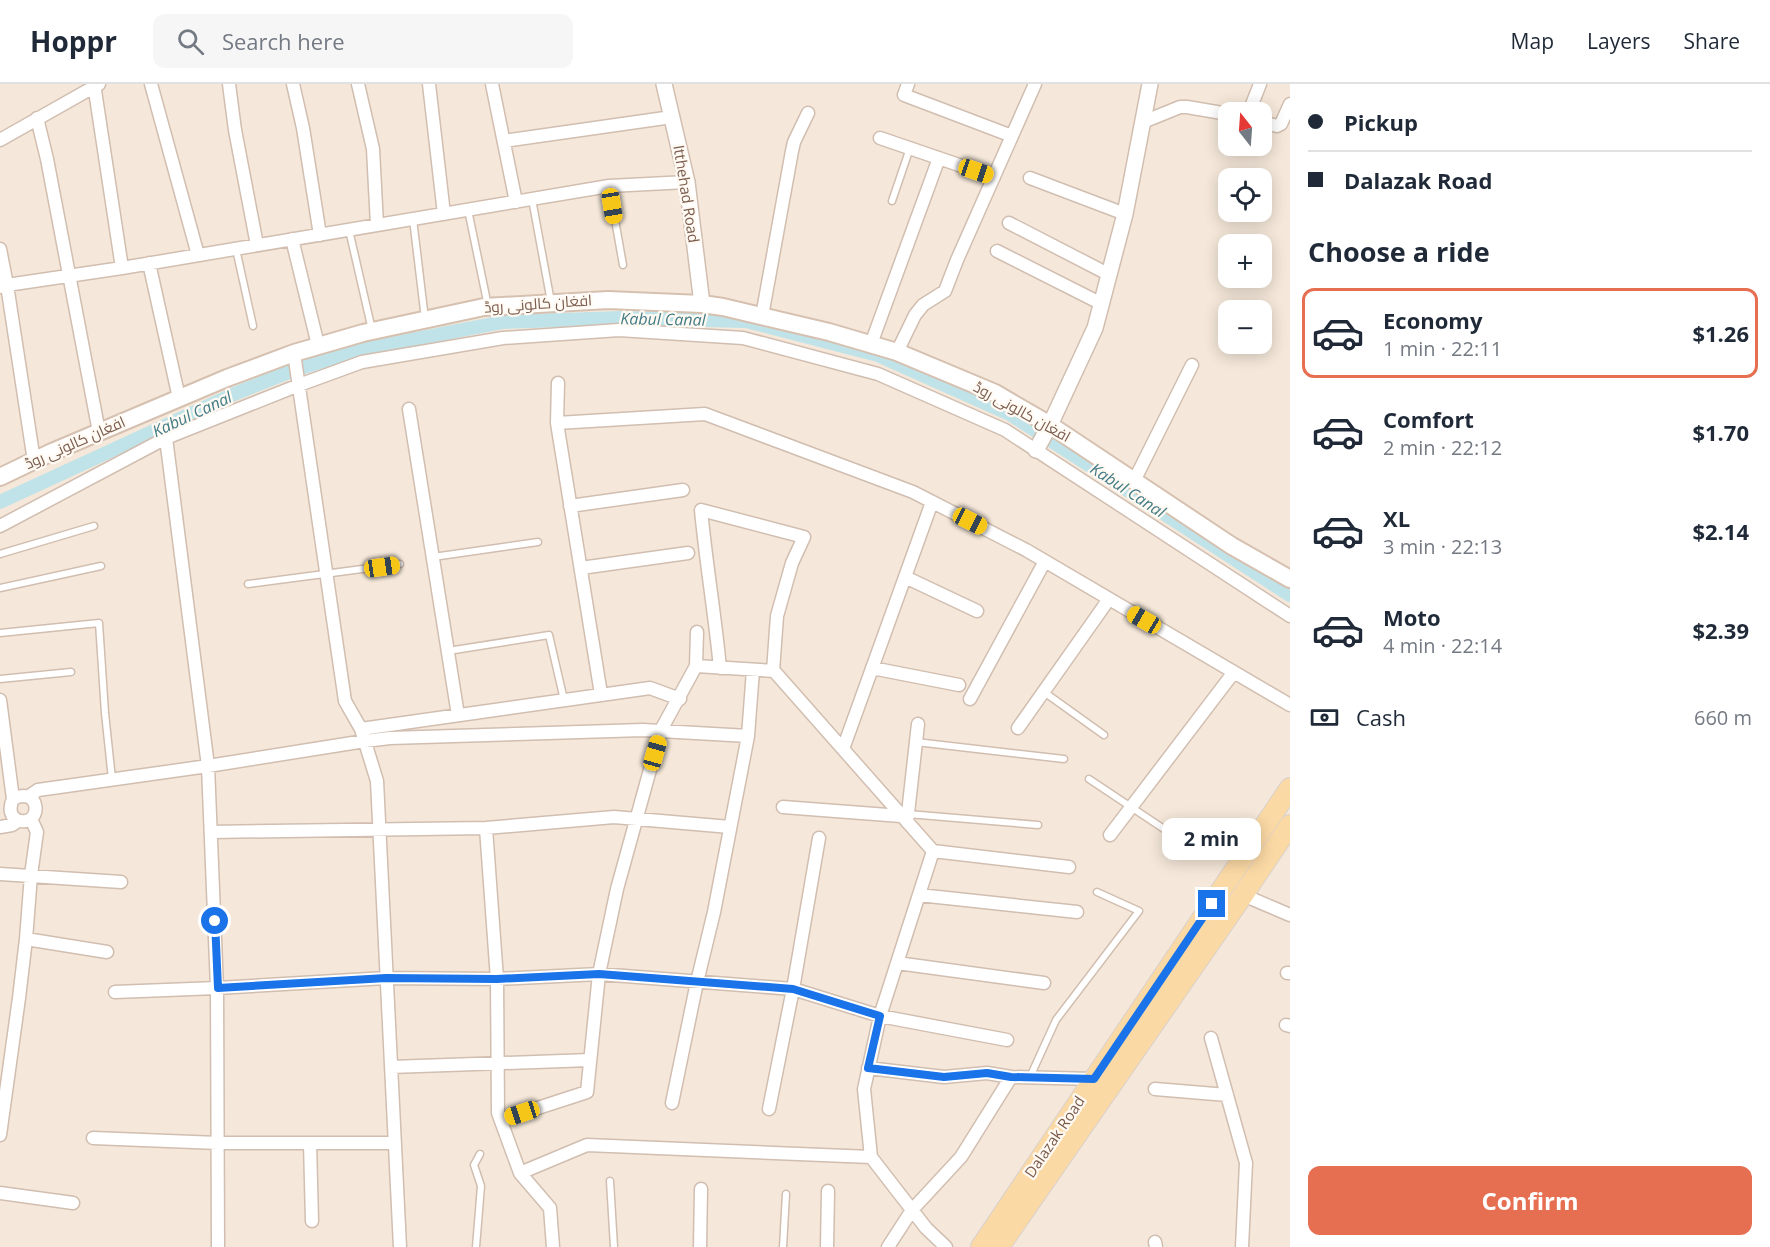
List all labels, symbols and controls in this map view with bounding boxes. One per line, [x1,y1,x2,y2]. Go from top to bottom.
search box [153,14,573,68]
text: Hoppr [30,22,117,60]
icon: search [174,25,207,58]
text: Search here [222,26,345,56]
text: Map [1511,27,1554,55]
text: Layers [1587,27,1651,55]
text: Share [1684,27,1740,55]
north arrow [1218,102,1272,156]
map controls [1218,102,1272,354]
text: Pickup [1344,107,1418,137]
street label: Itthehad Road [669,143,705,244]
car [956,157,996,185]
text: Dalazak Road [1344,165,1492,195]
button: locate [1218,168,1272,222]
car [600,187,624,225]
text: Choose a ride [1308,233,1490,270]
button: + [1218,234,1272,288]
street label: افغان کالونی روڈ [483,289,593,318]
button: − [1218,300,1272,354]
text: Economy [1383,305,1482,335]
icon: car [1311,306,1365,360]
water label: Kabul Canal [620,307,707,331]
text: $1.26 [1692,318,1749,348]
text: 1 min · 22:11 [1383,335,1502,362]
street label: افغان کالونی روڈ [970,376,1075,447]
water label: Kabul Canal [149,386,236,442]
text: Comfort [1383,404,1474,434]
icon: car [1311,405,1365,459]
street label: افغان کالونی روڈ [21,411,128,474]
text: $1.70 [1692,417,1749,447]
text: 2 min · 22:12 [1383,434,1502,461]
water label: Kabul Canal [1086,458,1171,523]
text: XL [1383,503,1410,533]
icon: car [1311,504,1365,558]
car [950,505,990,537]
text: $2.14 [1692,516,1749,546]
text: 3 min · 22:13 [1383,533,1502,560]
car [363,556,401,578]
text: Moto [1383,602,1441,632]
car [1124,603,1164,637]
icon: car [1311,603,1365,657]
text: $2.39 [1692,615,1749,645]
text: 4 min · 22:14 [1383,632,1502,659]
icon: cash [1308,701,1341,734]
text: Cash [1356,702,1406,732]
text: 660 m [1694,704,1752,731]
car [641,733,669,773]
callout: 2 min [1162,817,1262,859]
text: 2 min [1184,825,1239,852]
route end [1198,890,1225,917]
route start [201,907,228,934]
street label: Dalazak Road [1020,1092,1089,1181]
car [502,1099,542,1127]
button: Confirm [1308,1166,1752,1235]

